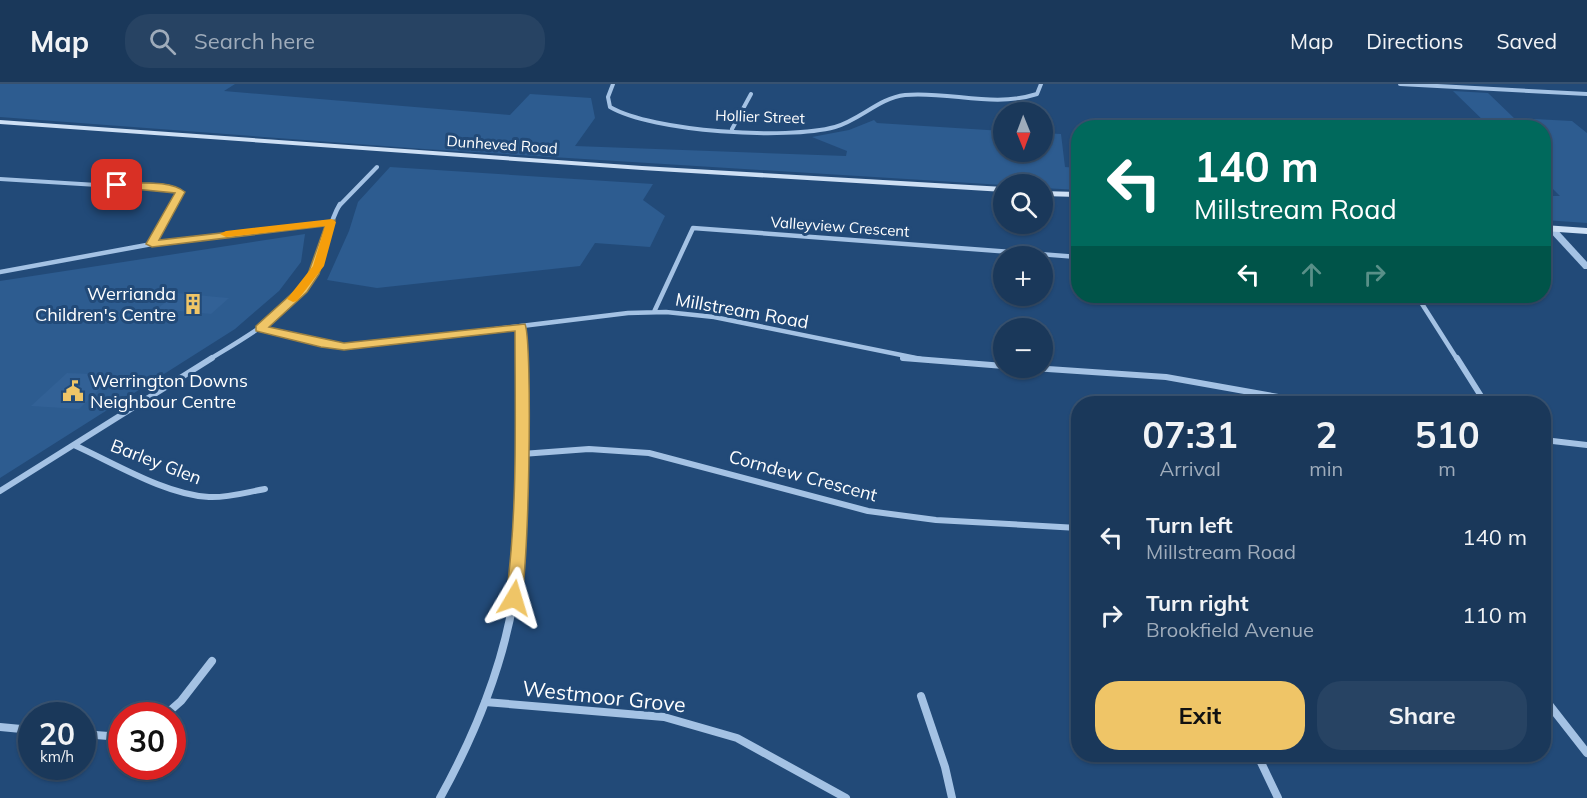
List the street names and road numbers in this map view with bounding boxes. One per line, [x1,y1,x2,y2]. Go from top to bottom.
street label: Hollier Street [715,105,805,128]
street label: Dunheved Road [446,131,558,158]
street label: Valleyview Crescent [770,212,910,241]
street label: Millstream Road [674,287,811,334]
street label: Barley Glen [107,434,205,489]
street label: Corndew Crescent [726,445,880,506]
street label: Westmoor Grove [521,675,687,717]

